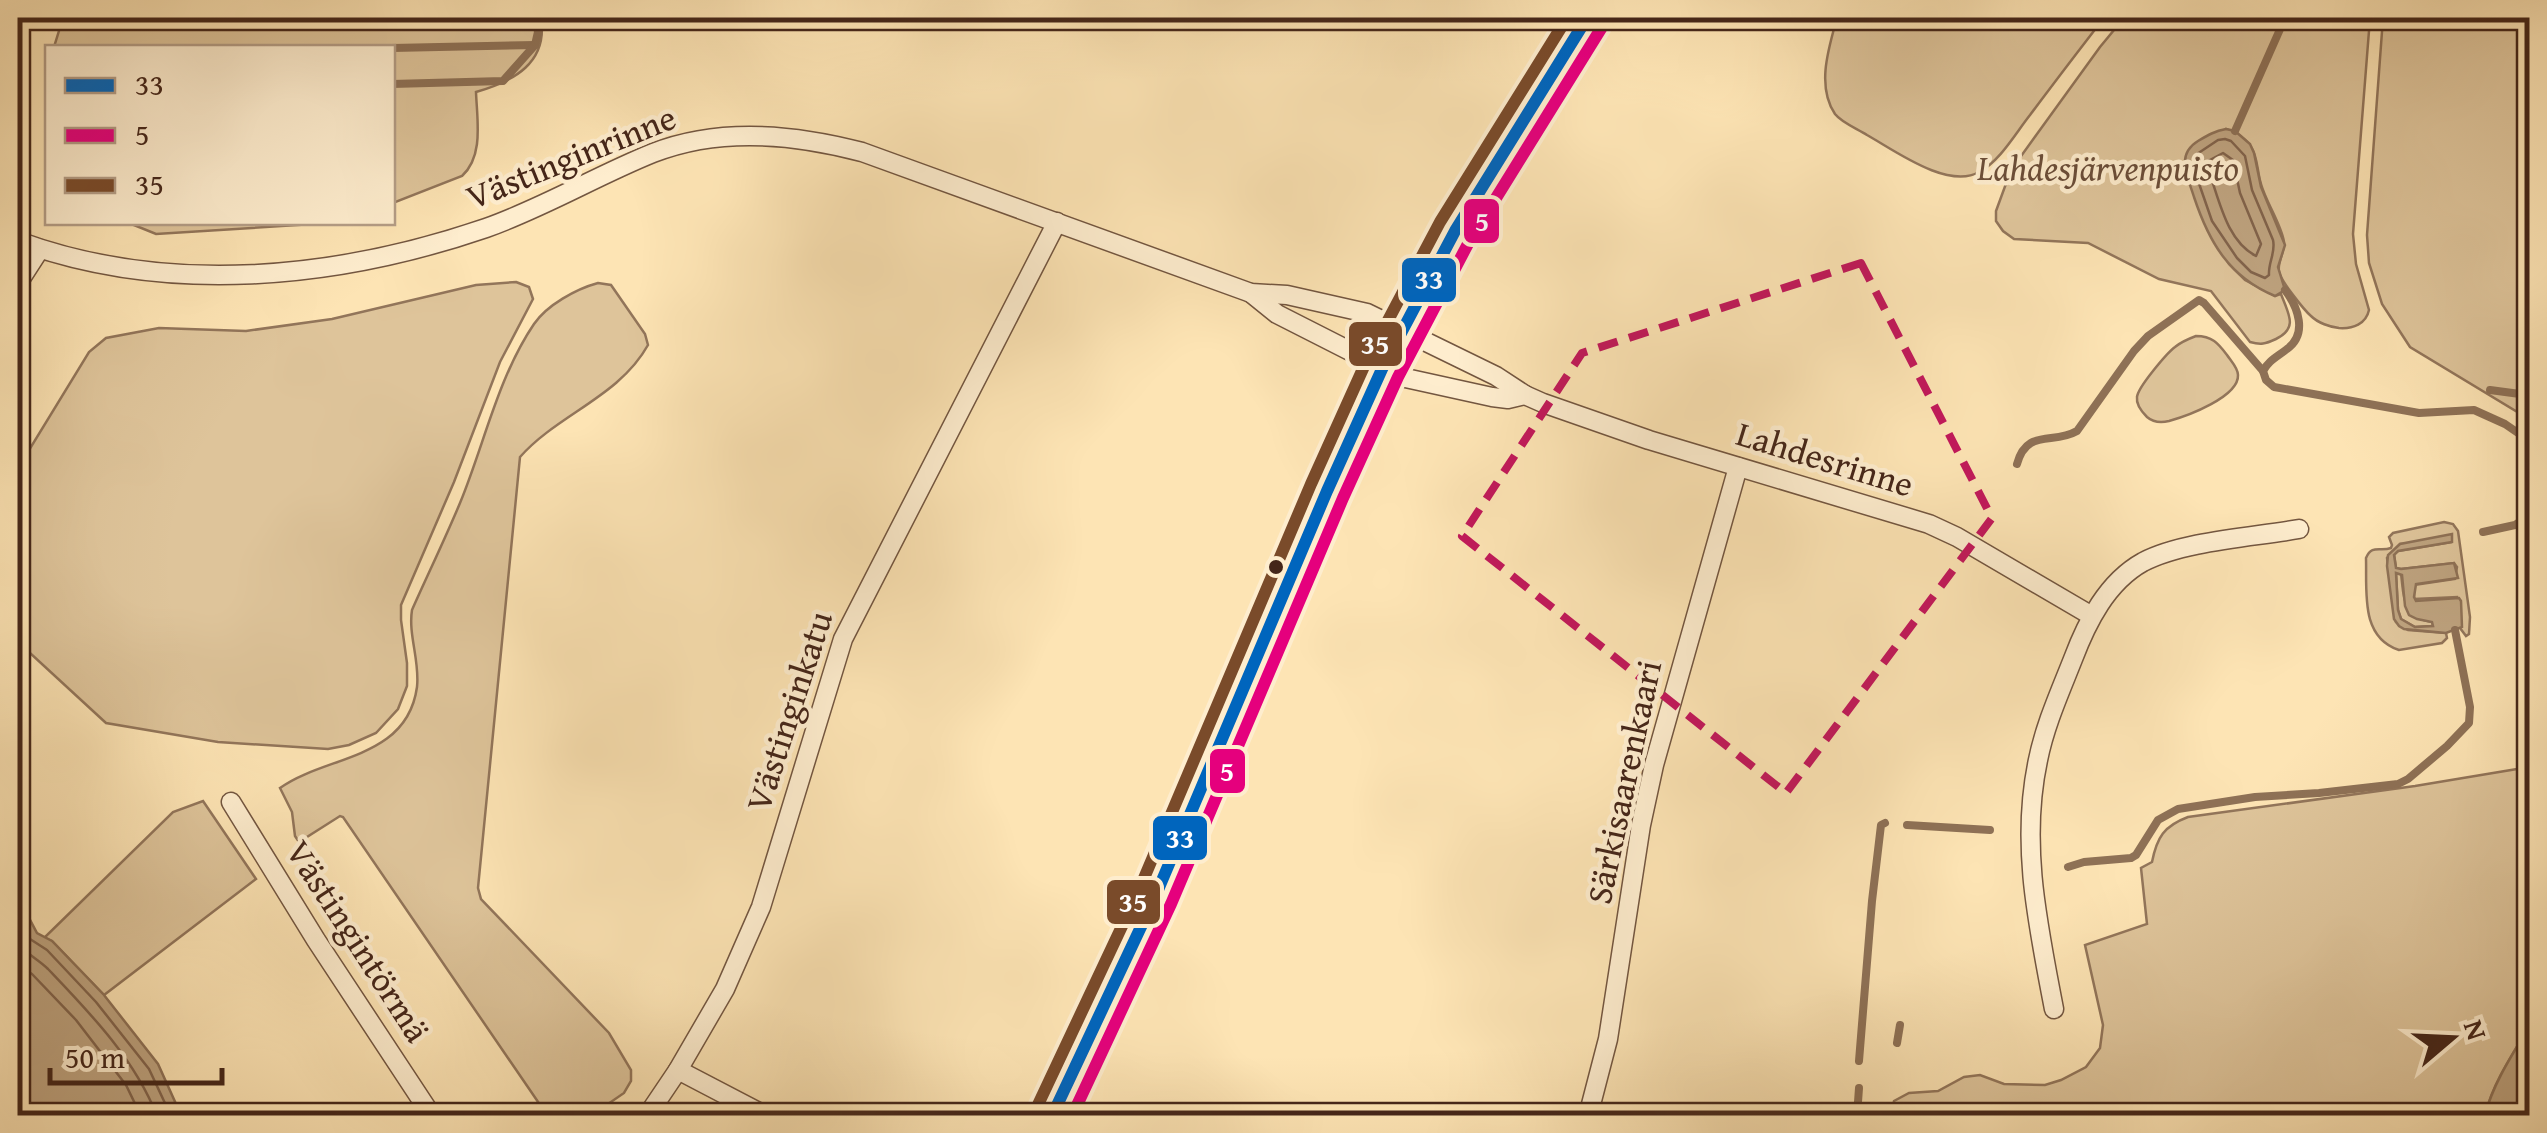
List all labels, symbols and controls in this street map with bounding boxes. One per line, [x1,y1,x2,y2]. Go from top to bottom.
legend [45,45,395,225]
text: 33 [135,62,164,106]
street label: Västinginrinne [458,91,683,222]
text: 5 [135,112,149,156]
park label: Lahdesjärvenpuisto [1976,142,2239,193]
text: 35 [135,162,164,206]
line badge: 5 [1462,197,1501,245]
text: 5 [1475,200,1489,241]
line badge: 33 [1400,256,1458,304]
text: 33 [1414,258,1444,299]
line badge: 35 [1347,320,1404,368]
text: 35 [1360,323,1390,364]
street label: Lahdesrinne [1731,407,1920,510]
unlabelled marker [1266,557,1286,577]
street label: Västinginkatu [732,604,845,817]
street label: Särkisaarenkaari [1573,655,1674,908]
line badge: 5 [1208,747,1247,795]
text: 5 [1220,750,1234,791]
line badge: 33 [1151,814,1209,862]
text: 33 [1165,817,1195,858]
street label: Västingintörmä [274,830,443,1052]
line badge: 35 [1105,878,1162,926]
text: 35 [1118,881,1148,922]
north arrow [2402,988,2502,1088]
text: N [2454,1014,2499,1045]
scale bar [50,1023,222,1085]
text: 50 m [65,1035,125,1079]

